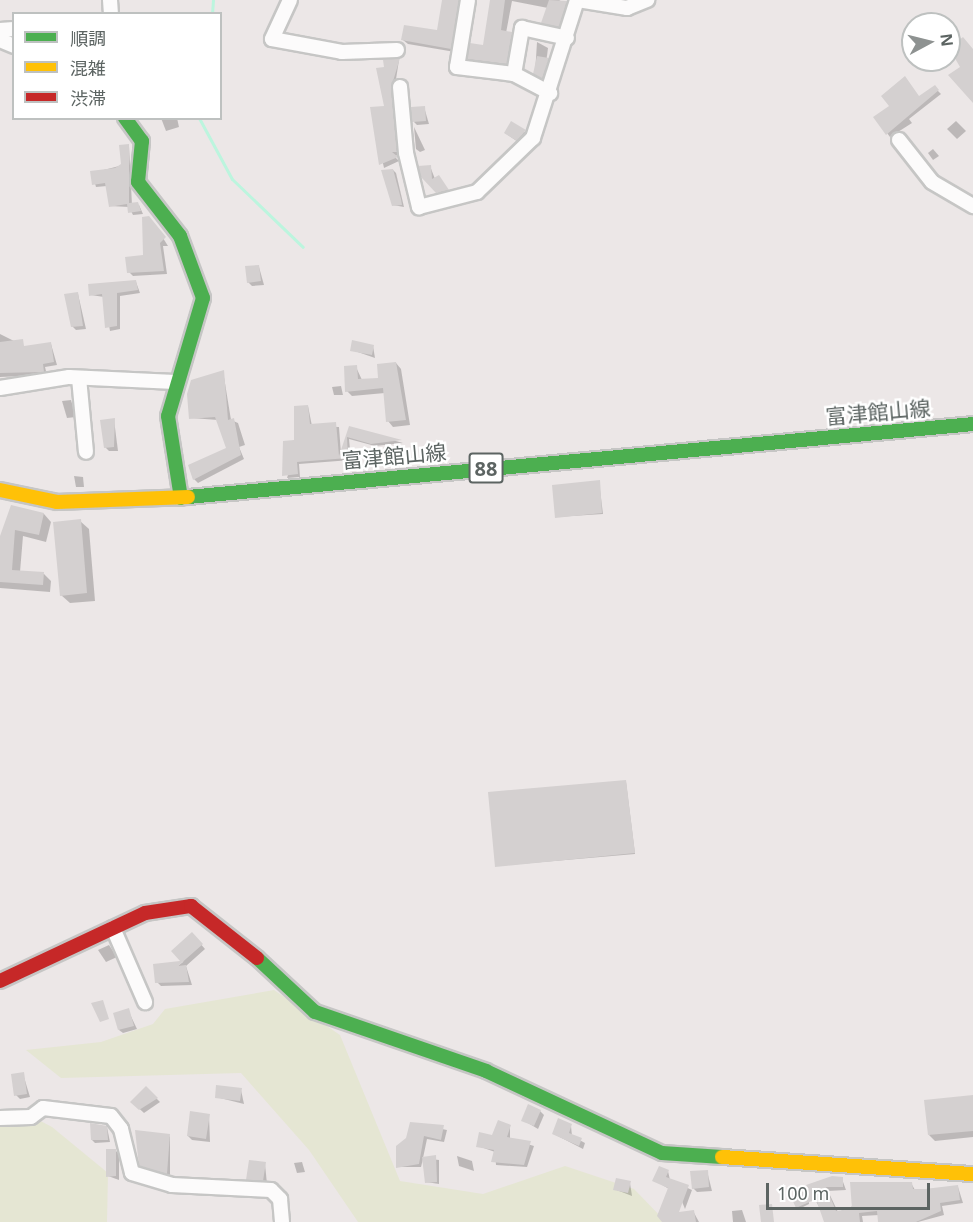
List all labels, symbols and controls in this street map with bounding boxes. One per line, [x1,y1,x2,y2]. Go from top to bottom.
legend [12,12,222,120]
north arrow [901,12,961,72]
text: 順調 [70,26,106,50]
text: N [935,32,959,48]
text: 混雑 [70,56,106,80]
text: 渋滞 [70,86,106,110]
street label: 富津館山線 [825,395,931,429]
street label: 富津館山線 [341,439,447,473]
road number: 88 [468,451,504,485]
scale bar [769,1171,932,1209]
text: 100 m [777,1181,829,1205]

